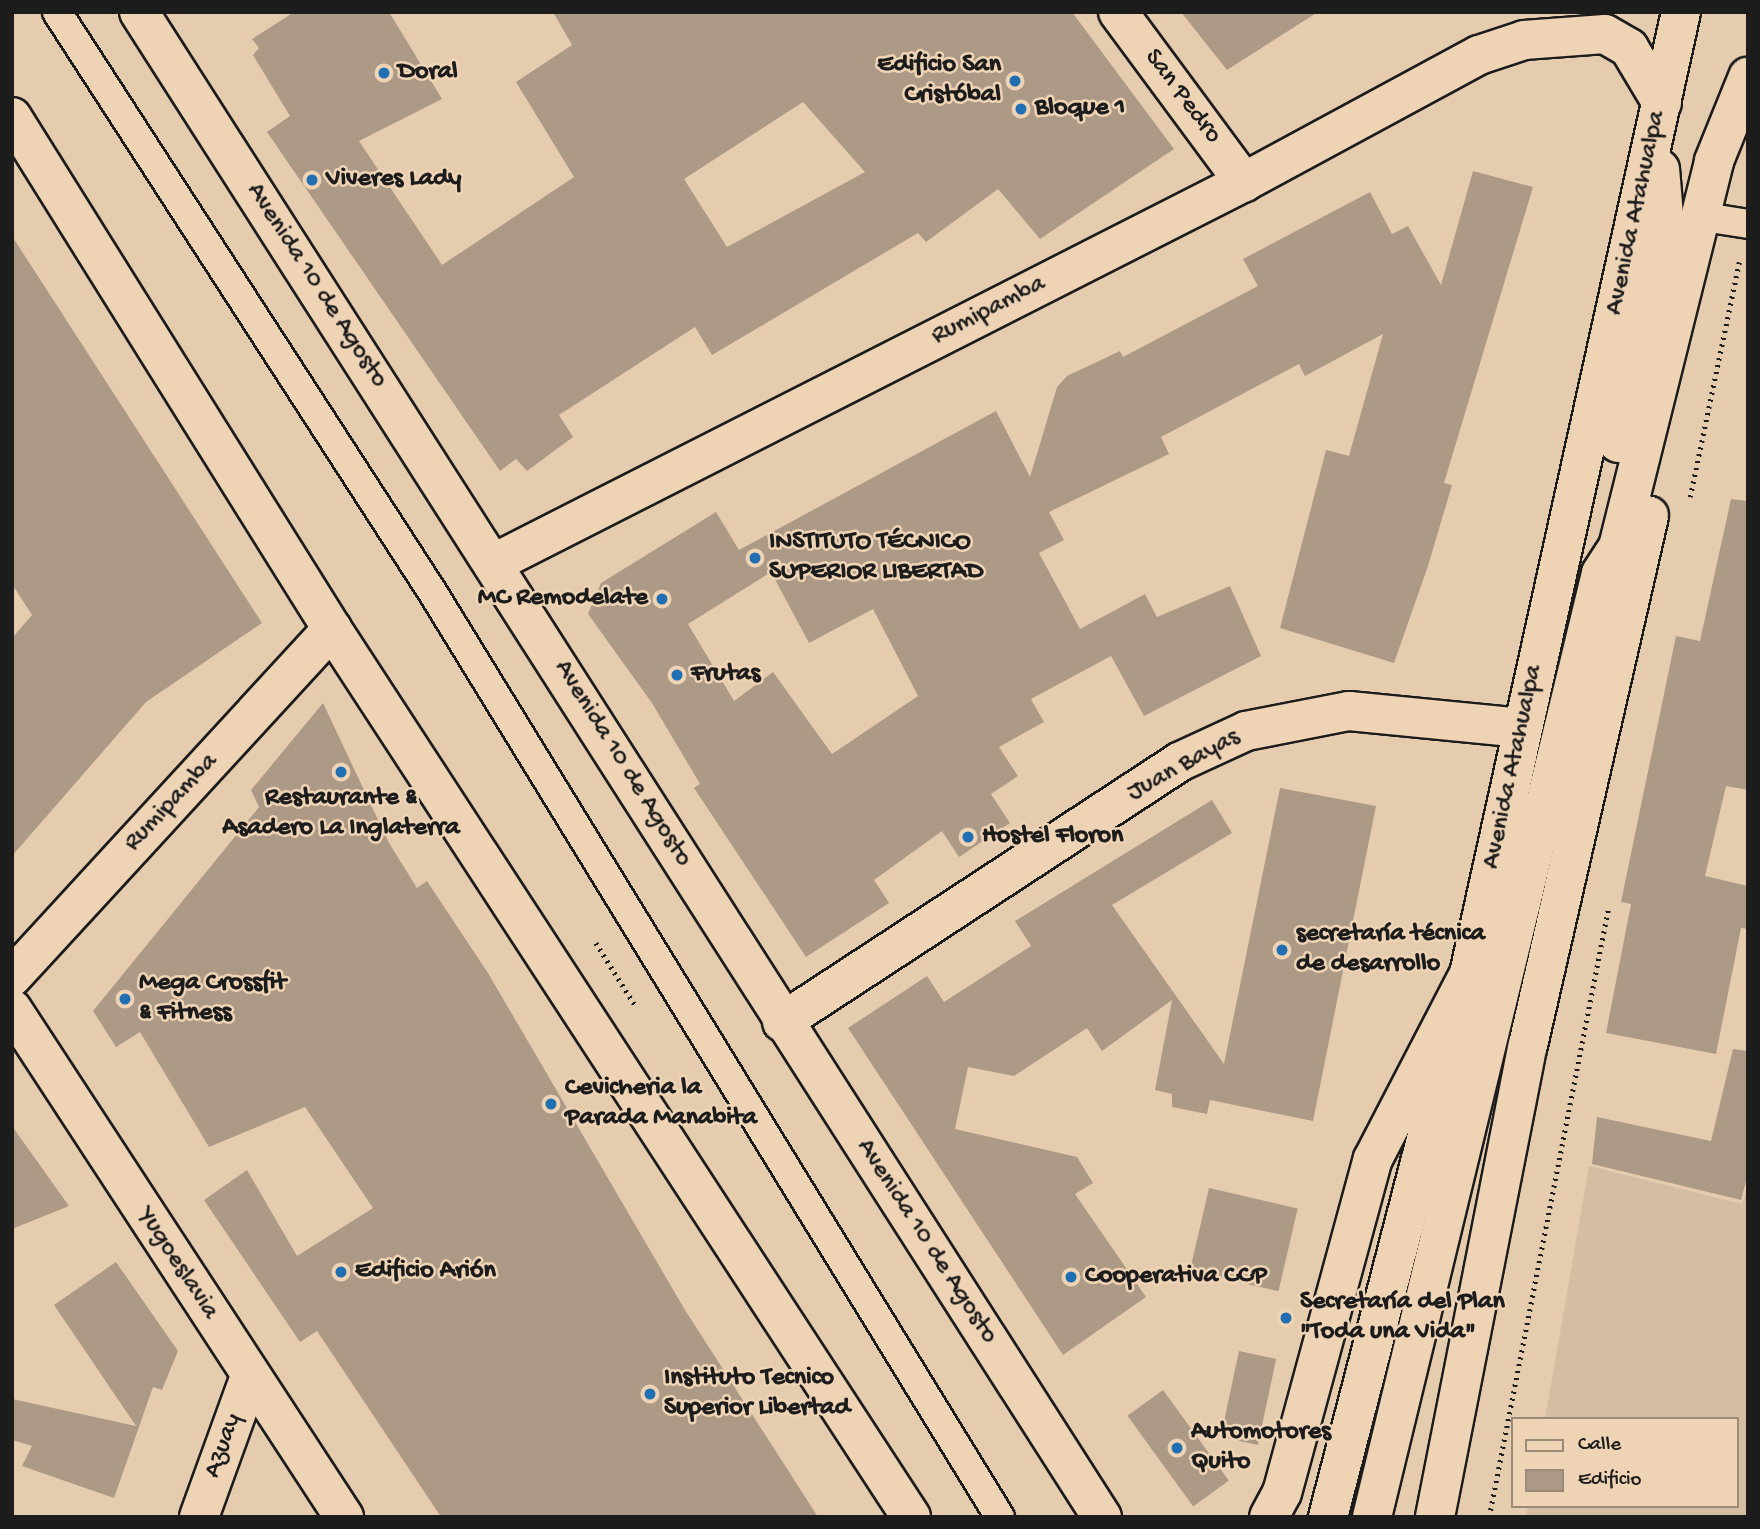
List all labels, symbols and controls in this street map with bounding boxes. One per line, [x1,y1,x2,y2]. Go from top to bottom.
street label: San Pedro [1136,43,1228,151]
place label: Edificio San Cristóbal [877,50,1001,112]
place label: Doral [398,57,458,89]
marker: Doral [376,65,392,81]
marker: Edificio San Cristóbal [1007,73,1023,89]
place label: Bloque 1 [1035,93,1125,125]
marker: Bloque 1 [1013,101,1029,117]
street label: Avenida Atahualpa [1600,108,1674,318]
place label: Viveres Lady [326,164,461,196]
marker: Viveres Lady [304,172,320,188]
street label: Avenida 10 de Agosto [238,178,394,394]
street label: Rumipamba [927,269,1051,353]
place label: INSTITUTO TÉCNICO SUPERIOR LIBERTAD [769,527,983,588]
marker: INSTITUTO TÉCNICO SUPERIOR LIBERTAD [747,550,763,566]
place label: MC Remodelate [478,583,648,615]
marker: MC Remodelate [654,591,670,607]
street label: Avenida 10 de Agosto [546,655,698,873]
place label: Frutas [691,659,760,691]
street label: Avenida Atahualpa [1477,662,1551,872]
marker: Frutas [669,667,685,683]
street label: Juan Bayas [1122,722,1246,810]
street label: Rumipamba [118,747,226,859]
marker: Restaurante & Asadero La Inglaterra [333,764,349,780]
place label: Restaurante & Asadero La Inglaterra [222,783,460,844]
place label: Hostel Floron [982,821,1123,853]
marker: Hostel Floron [960,829,976,845]
place label: secretaría técnica de desarrollo [1296,919,1485,981]
marker: secretaría técnica de desarrollo [1274,942,1290,958]
place label: Mega Crossfit & Fitness [139,968,286,1030]
marker: Mega Crossfit & Fitness [117,991,133,1007]
place label: Cevicheria la Parada Manabita [565,1073,757,1134]
marker: Cevicheria la Parada Manabita [543,1096,559,1112]
street label: Avenida 10 de Agosto [848,1134,1004,1350]
street label: Yugoeslavia [129,1202,225,1326]
place label: Edificio Arión [355,1256,496,1288]
place label: Cooperativa CCP [1085,1261,1267,1293]
marker: Edificio Arión [333,1264,349,1280]
marker: Cooperativa CCP [1063,1269,1079,1285]
place label: Secretaría del Plan "Toda una Vida" [1300,1287,1505,1348]
marker: Secretaría del Plan "Toda una Vida" [1278,1310,1294,1326]
place label: Instituto Tecnico Superior Libertad [664,1363,850,1424]
marker: Instituto Tecnico Superior Libertad [642,1386,658,1402]
street label: Azuay [198,1410,250,1482]
place label: Automotores Quito [1191,1417,1331,1478]
legend [1512,1417,1739,1508]
text: Calle [1578,1433,1621,1458]
marker: Automotores Quito [1169,1440,1185,1456]
text: Edificio [1578,1468,1642,1493]

